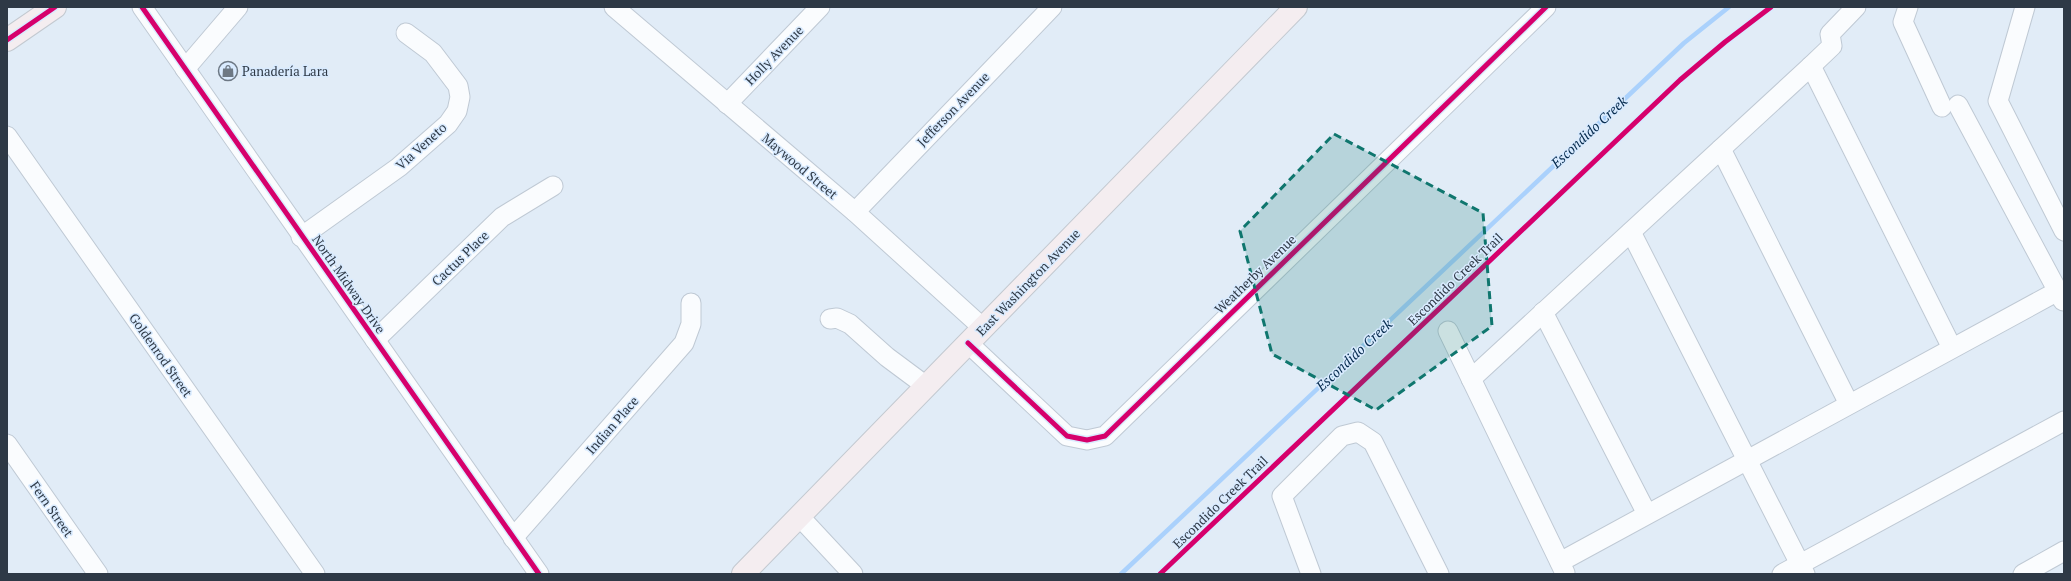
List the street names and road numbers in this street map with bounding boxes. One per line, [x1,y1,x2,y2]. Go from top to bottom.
street label: Holly Avenue [741,21,807,89]
street label: Jefferson Avenue [913,68,993,150]
street label: Via Veneto [392,118,450,174]
street label: Maywood Street [758,129,842,203]
street label: East Washington Avenue [972,224,1084,340]
street label: Cactus Place [428,226,492,290]
street label: Escondido Creek Trail [1403,229,1507,329]
street label: Weatherby Avenue [1210,230,1300,318]
street label: North Midway Drive [308,231,390,337]
street label: Goldenrod Street [125,309,197,401]
street label: Indian Place [582,392,642,458]
street label: Escondido Creek Trail [1168,452,1272,552]
street label: Fern Street [26,478,78,541]

